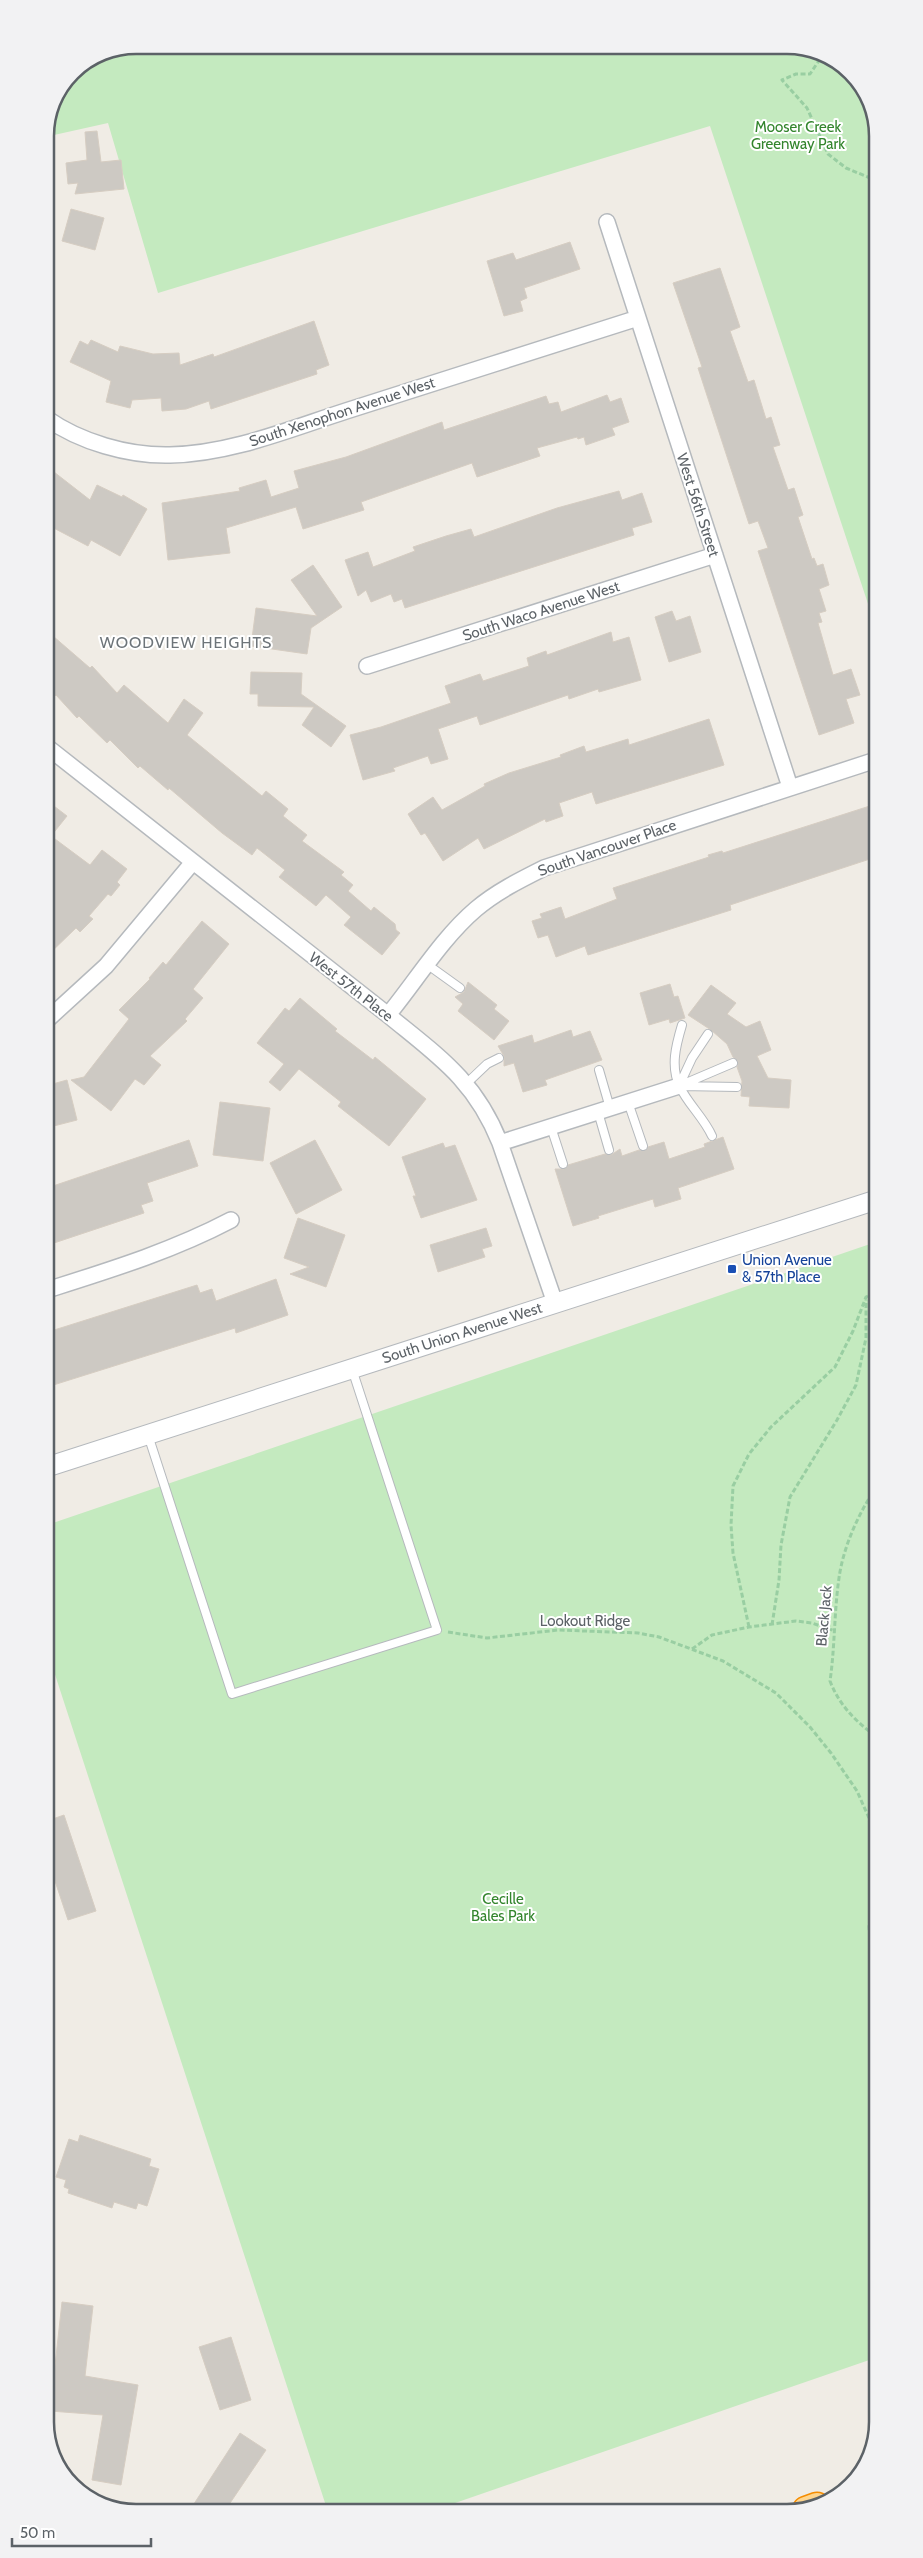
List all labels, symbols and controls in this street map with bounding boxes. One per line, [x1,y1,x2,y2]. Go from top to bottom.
park label: Mooser Creek Greenway Park [751,118,845,153]
street label: South Xenophon Avenue West [247,373,437,451]
street label: West 56th Street [673,451,723,559]
street label: South Waco Avenue West [460,577,622,645]
district label: WOODVIEW HEIGHTS [100,633,272,652]
street label: South Vancouver Place [535,816,679,880]
street label: West 57th Place [305,949,397,1026]
place label: Union Avenue & 57th Place [742,1251,832,1286]
marker: Union Avenue & 57th Place [726,1263,738,1275]
street label: South Union Avenue West [380,1299,544,1367]
street label: Black Jack [812,1585,836,1647]
street label: Lookout Ridge [540,1612,631,1630]
park label: Cecille Bales Park [471,1890,535,1925]
scale bar [12,2516,151,2548]
text: 50 m [20,2524,55,2542]

